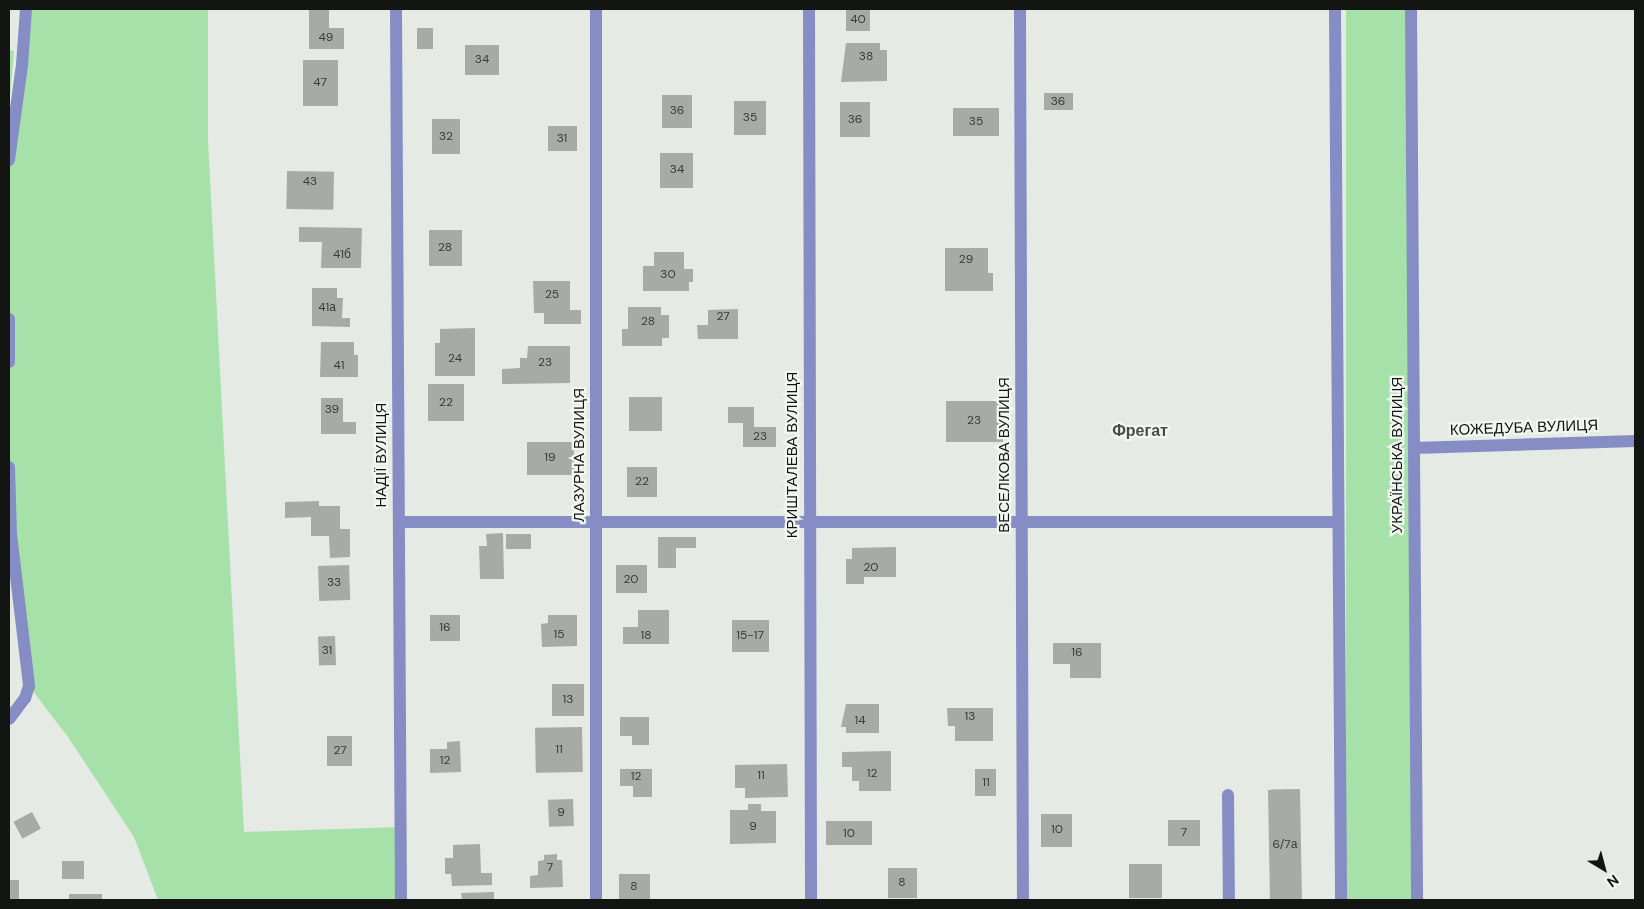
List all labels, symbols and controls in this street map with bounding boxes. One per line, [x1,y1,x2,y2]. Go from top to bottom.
house number: 40 [850,13,866,27]
house number: 49 [319,31,333,45]
house number: 38 [859,50,873,64]
house number: 34 [475,53,489,67]
house number: 47 [313,76,327,90]
house number: 36 [1051,95,1065,109]
house number: 36 [670,104,684,118]
house number: 35 [743,111,757,125]
house number: 36 [848,113,862,127]
house number: 35 [969,115,983,129]
house number: 32 [439,130,453,144]
house number: 31 [557,132,567,146]
house number: 34 [670,163,684,177]
house number: 43 [303,175,317,189]
house number: 28 [438,241,452,255]
house number: 41б [333,248,351,262]
house number: 29 [959,253,973,267]
house number: 30 [660,268,676,282]
house number: 25 [545,288,559,302]
house number: 41а [318,301,336,315]
house number: 27 [716,310,730,324]
house number: 28 [641,315,655,329]
house number: 24 [448,352,462,366]
house number: 23 [538,356,552,370]
house number: 41 [333,359,345,373]
street label: КРИШТАЛЕВА ВУЛИЦЯ [784,372,802,538]
street label: ВЕСЕЛКОВА ВУЛИЦЯ [996,377,1014,533]
street label: УКРАЇНСЬКА ВУЛИЦЯ [1389,377,1407,533]
street label: ЛАЗУРНА ВУЛИЦЯ [571,388,589,522]
house number: 22 [439,396,453,410]
house number: 39 [325,403,339,417]
street label: НАДІЇ ВУЛИЦЯ [373,403,391,507]
house number: 23 [967,414,981,428]
street label: КОЖЕДУБА ВУЛИЦЯ [1450,416,1598,440]
district label: Фрегат [1112,421,1168,441]
house number: 23 [753,430,767,444]
house number: 19 [544,451,556,465]
house number: 22 [635,475,649,489]
house number: 20 [864,561,878,575]
house number: 20 [624,573,638,587]
house number: 33 [327,576,341,590]
house number: 16 [439,621,451,635]
house number: 15 [553,628,565,642]
house number: 18 [640,629,652,643]
house number: 15-17 [736,629,764,643]
house number: 31 [322,644,332,658]
house number: 16 [1071,646,1083,660]
house number: 13 [563,693,573,707]
house number: 13 [965,710,975,724]
house number: 14 [854,714,866,728]
house number: 11 [555,743,563,757]
house number: 27 [333,744,347,758]
house number: 12 [440,754,450,768]
house number: 12 [867,767,877,781]
house number: 11 [757,769,765,783]
house number: 12 [631,770,641,784]
house number: 11 [982,776,990,790]
house number: 9 [557,806,565,820]
house number: 9 [749,820,757,834]
house number: 10 [1051,823,1063,837]
house number: 7 [1181,826,1187,840]
house number: 10 [843,827,855,841]
house number: 6/7а [1273,838,1297,852]
north arrow [1579,844,1629,894]
house number: 7 [547,861,553,875]
text: N [1604,871,1623,891]
house number: 8 [898,876,906,890]
house number: 8 [630,880,638,894]

